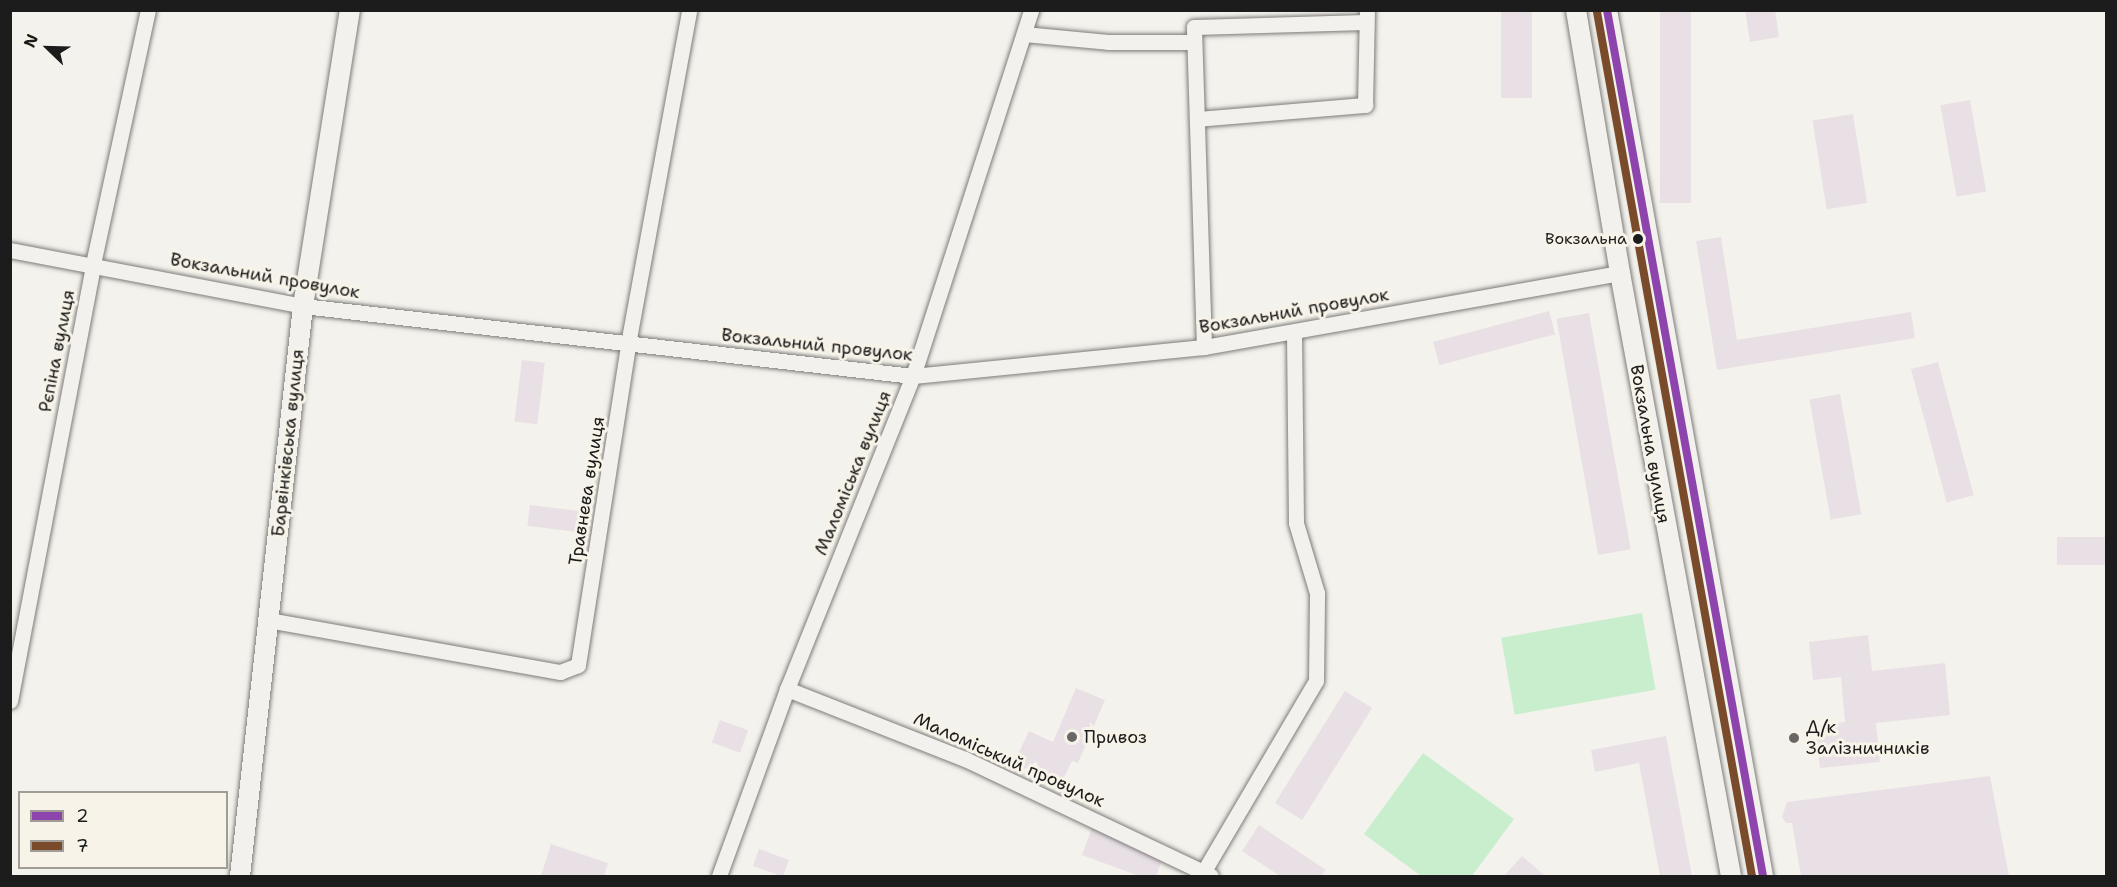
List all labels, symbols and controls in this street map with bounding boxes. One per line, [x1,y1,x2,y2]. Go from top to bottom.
north arrow [18,18,78,78]
text: N [19,31,43,51]
place label: Вокзальна [1545,229,1627,249]
marker: Вокзальна [1632,233,1644,245]
street label: Вокзальний провулок [169,249,361,303]
street label: Вокзальний провулок [1198,284,1390,338]
street label: Рєпіна вулиця [35,288,79,414]
street label: Вокзальний провулок [720,324,914,366]
street label: Барвінківська вулиця [267,348,309,538]
street label: Вокзальна вулиця [1625,363,1675,525]
street label: Маломіська вулиця [810,388,896,558]
street label: Травнева вулиця [565,415,609,567]
street label: Маломіський провулок [910,708,1108,812]
place label: Д/к Залізничників [1806,717,1929,760]
place label: Привоз [1084,726,1147,748]
marker: Привоз [1065,730,1079,744]
marker: Д/к Залізничників [1787,731,1801,745]
legend [18,791,228,869]
text: 2 [76,804,89,828]
text: 7 [76,834,89,858]

